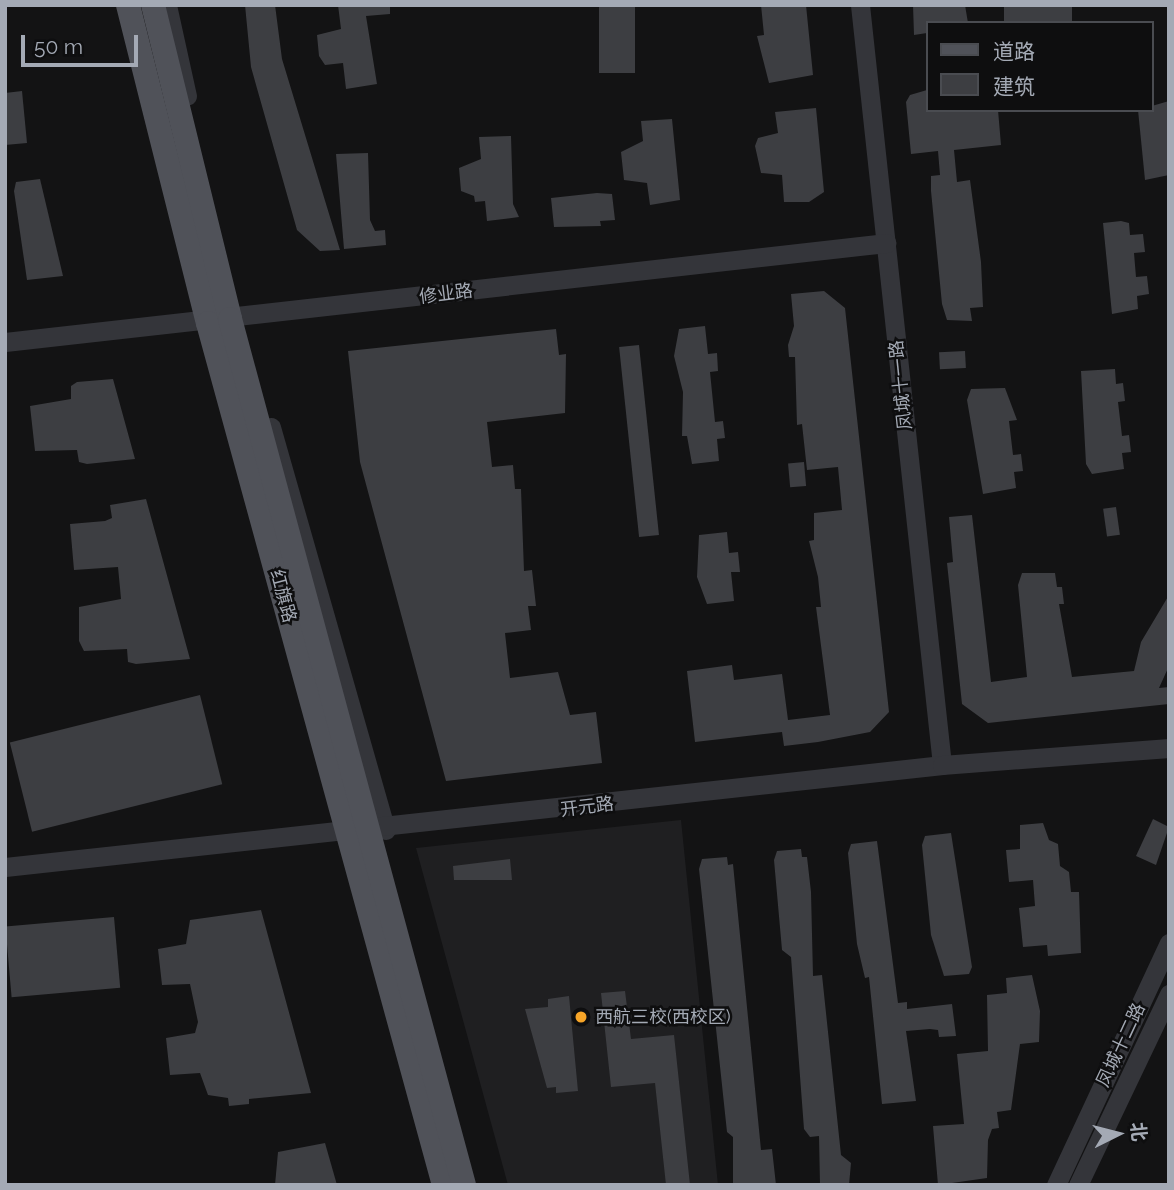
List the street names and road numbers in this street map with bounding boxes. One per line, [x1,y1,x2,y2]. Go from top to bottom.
street label: 修业路 [418,280,474,308]
street label: 凤城十一路 [886,339,916,431]
street label: 红旗路 [266,567,300,625]
street label: 开元路 [559,793,615,821]
street label: 凤城十二路 [1092,1000,1150,1090]

